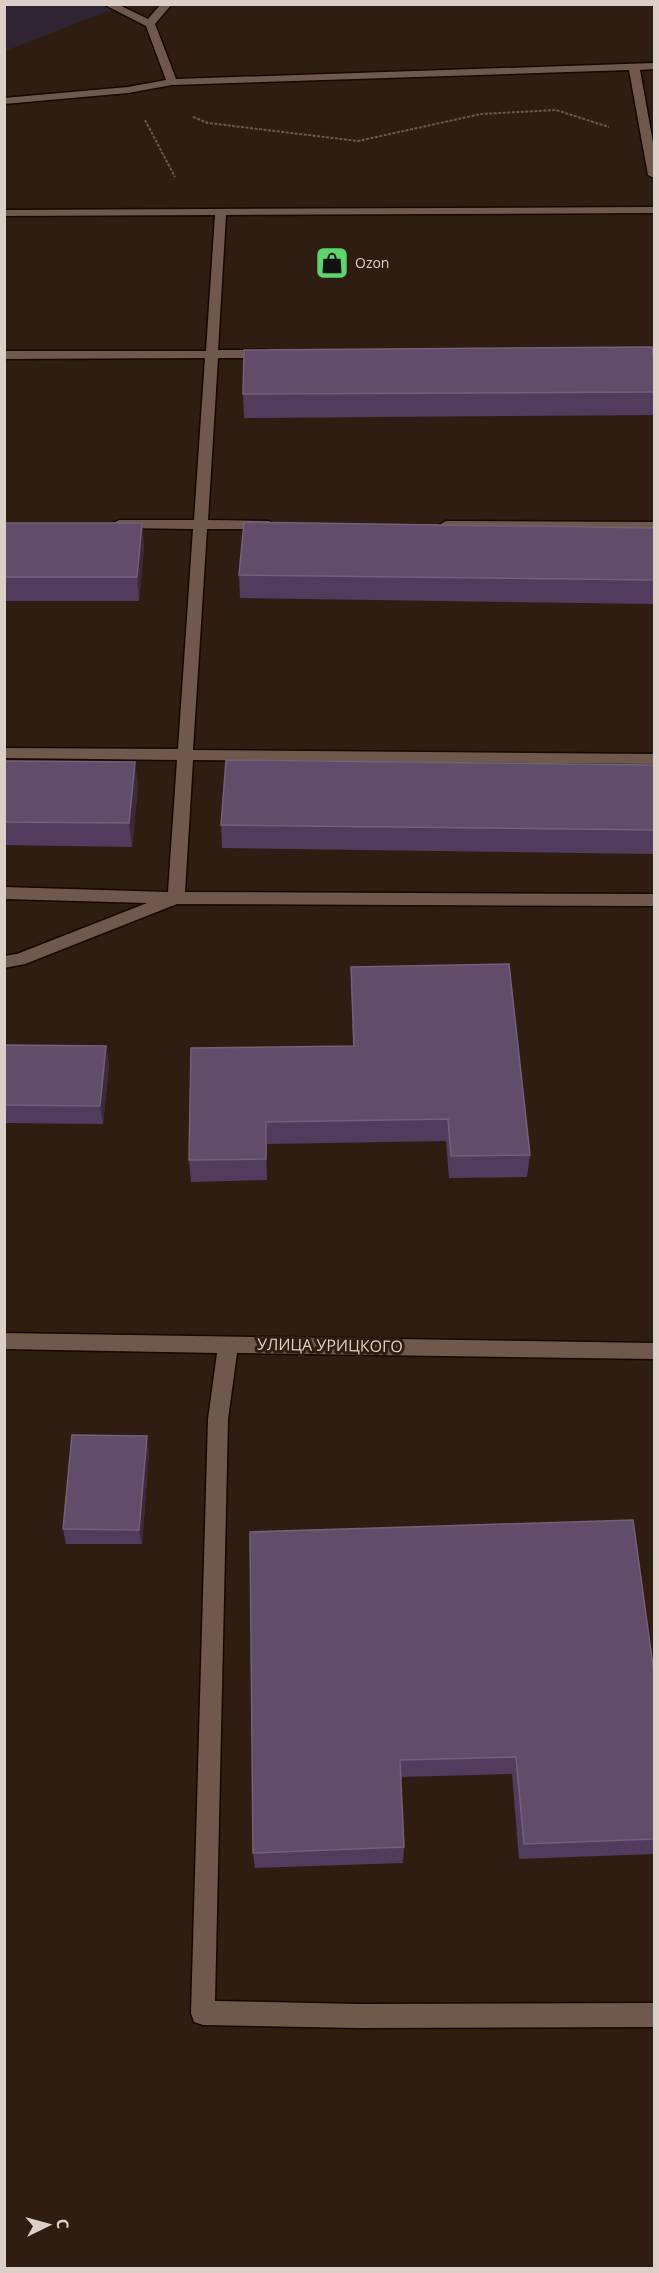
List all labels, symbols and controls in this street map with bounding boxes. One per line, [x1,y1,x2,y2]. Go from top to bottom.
shop icon: Ozon [314,245,350,281]
place label: Ozon [355,253,389,272]
street label: УЛИЦА УРИЦКОГО [257,1333,403,1357]
north arrow [18,2195,78,2255]
text: С [52,2218,74,2230]

